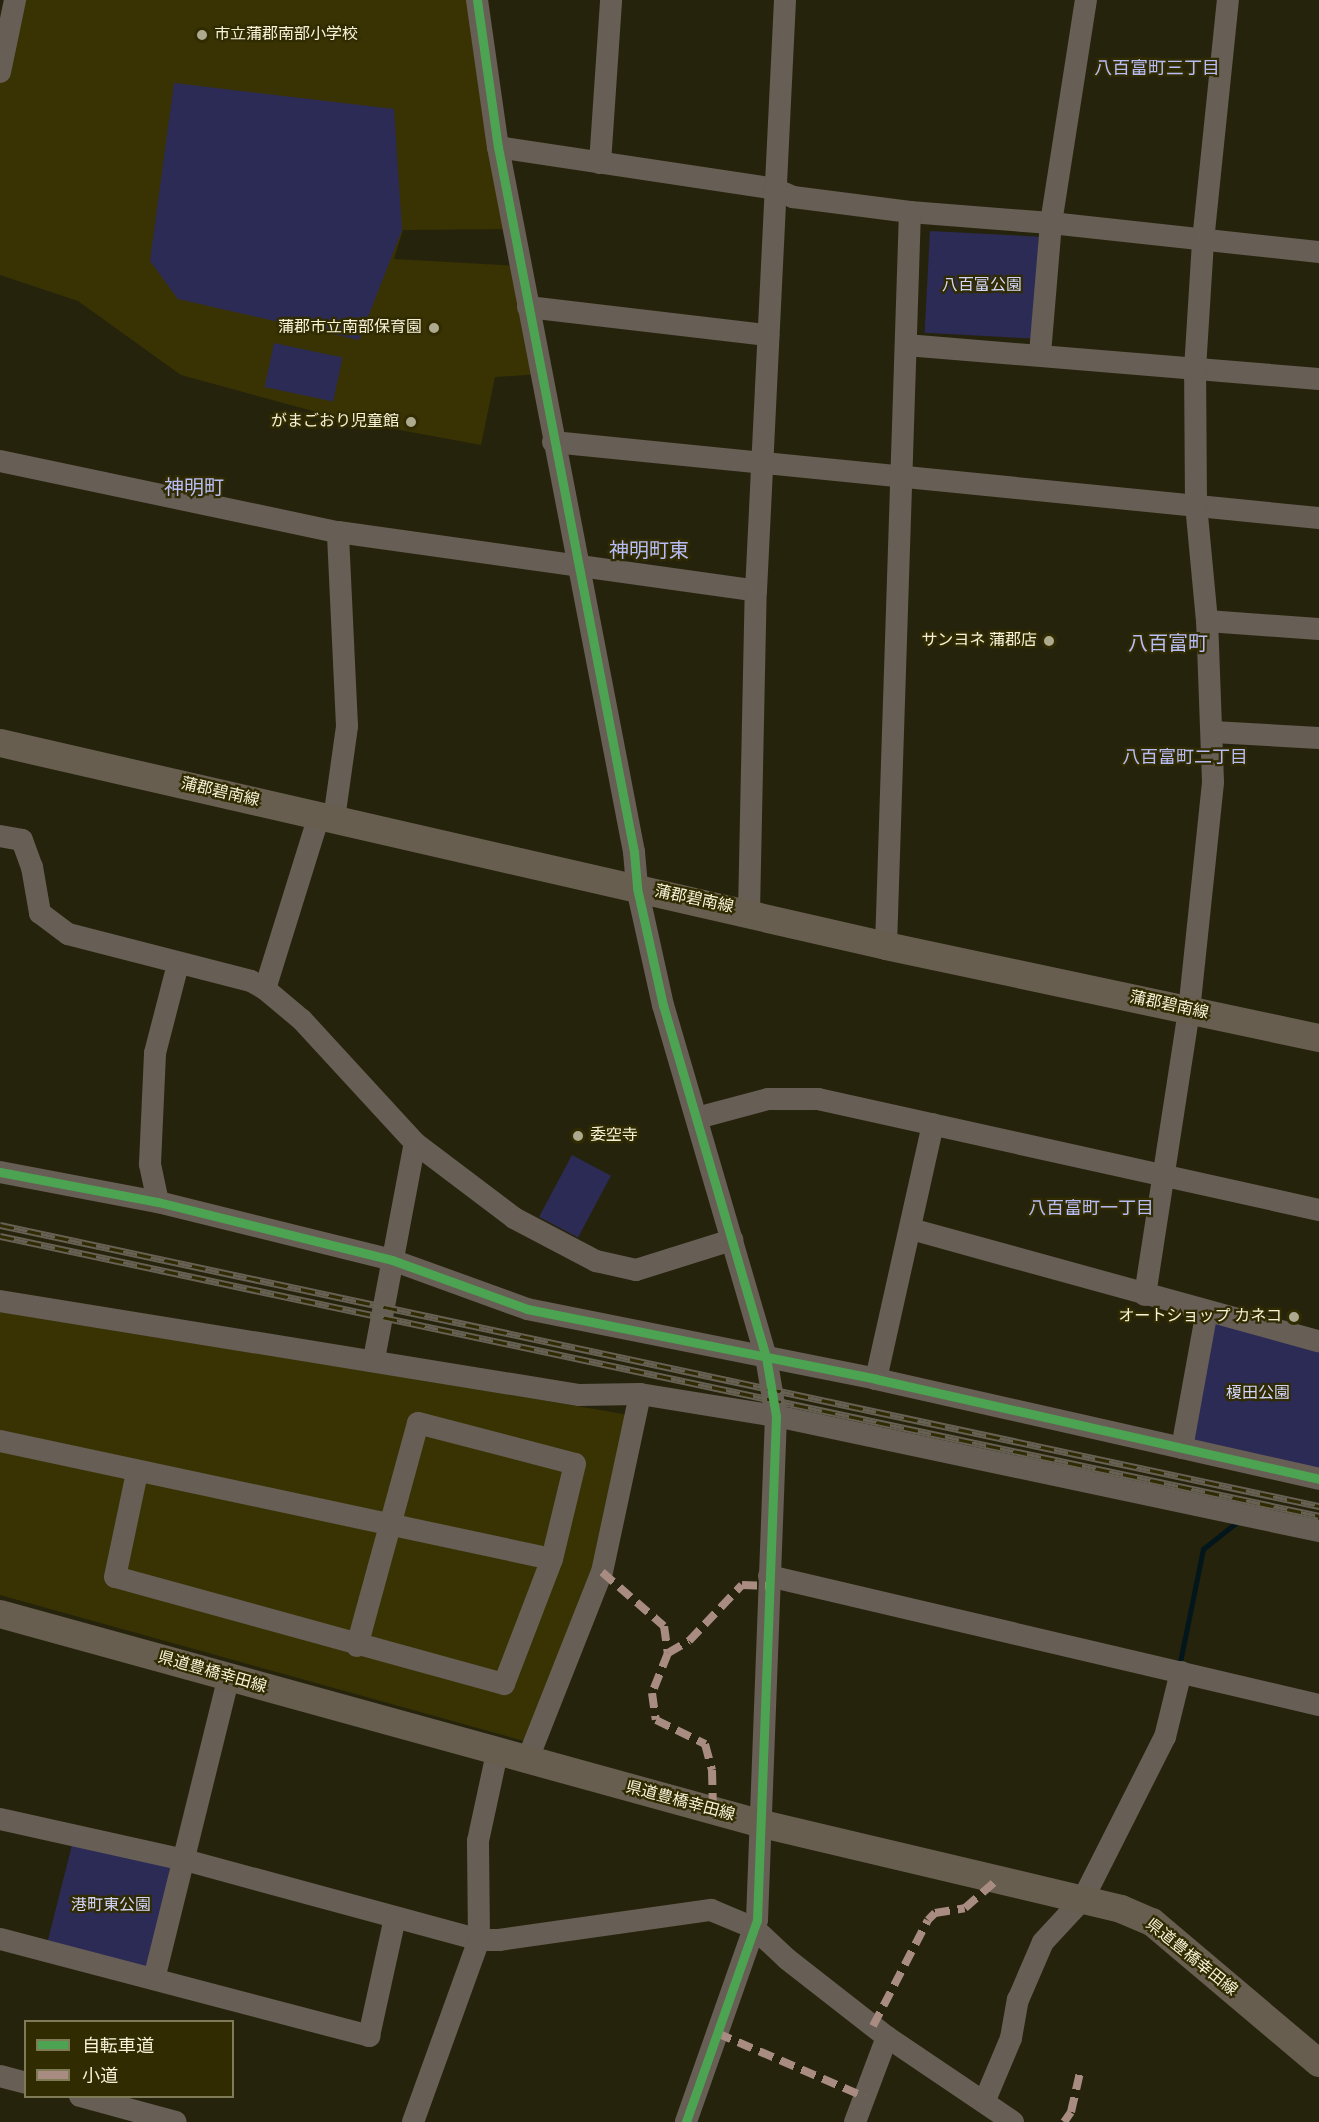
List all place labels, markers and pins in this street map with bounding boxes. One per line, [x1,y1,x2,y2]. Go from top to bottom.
place label: 市立蒲郡南部小学校 [214,25,358,45]
marker: 市立蒲郡南部小学校 [195,28,209,42]
place label: 蒲郡市立南部保育園 [278,318,422,338]
marker: 蒲郡市立南部保育園 [427,321,441,335]
place label: がまごおり児童館 [271,412,399,432]
marker: がまごおり児童館 [404,415,418,429]
place label: サンヨネ 蒲郡店 [921,631,1037,651]
marker: サンヨネ 蒲郡店 [1042,634,1056,648]
place label: 委空寺 [590,1126,638,1146]
marker: 委空寺 [571,1129,585,1143]
place label: オートショップ カネコ [1118,1307,1282,1327]
marker: オートショップ カネコ [1287,1310,1301,1324]

